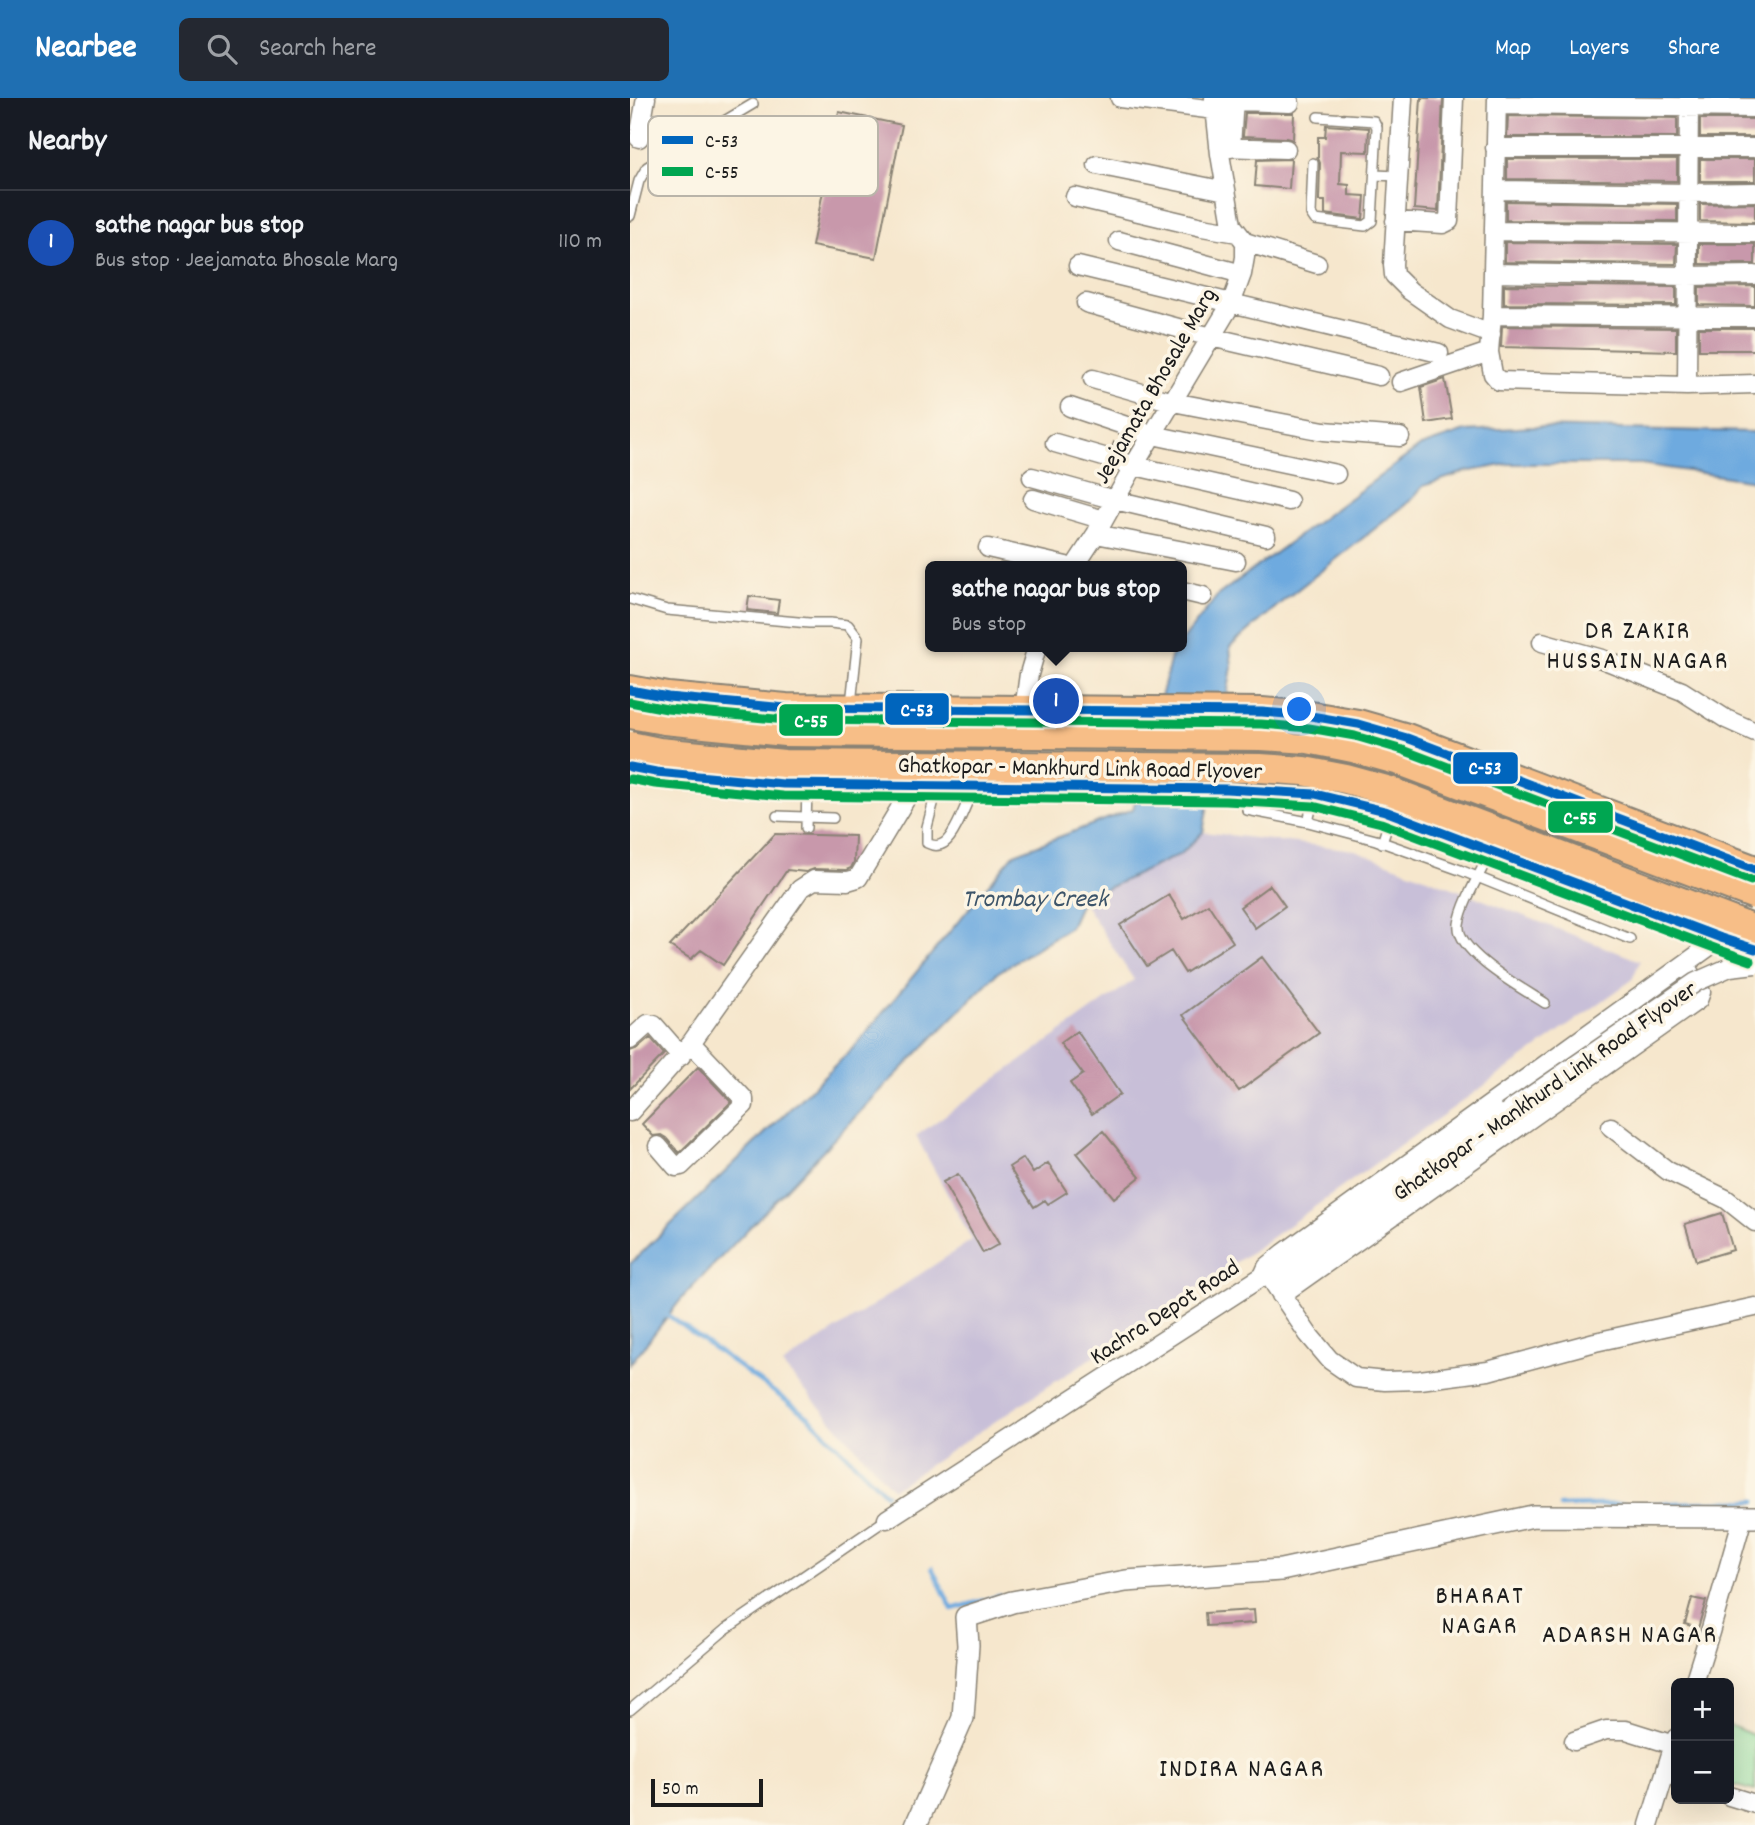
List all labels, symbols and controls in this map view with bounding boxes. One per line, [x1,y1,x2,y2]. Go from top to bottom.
search box [179,18,669,81]
text: Nearbee [35,26,137,73]
icon: search [203,30,241,68]
text: Search here [259,31,376,68]
text: Map [1495,32,1531,66]
text: Layers [1569,32,1630,66]
text: Share [1668,32,1720,66]
legend [648,116,878,196]
text: Nearby [28,122,106,165]
text: C-53 [705,130,738,157]
text: C-55 [705,161,738,188]
text: sathe nagar bus stop [95,208,304,245]
text: 1 [48,226,54,259]
text: 110 m [558,226,602,259]
text: Bus stop · Jeejamata Bhosale Marg [95,245,398,278]
street label: Jeejamata Bhosale Marg [1086,282,1227,491]
popup [925,561,1187,652]
text: sathe nagar bus stop [952,572,1160,609]
text: Bus stop [952,609,1026,642]
district label: DR ZAKIR HUSSAIN NAGAR [1547,614,1729,681]
pin: 1 [1033,675,1079,727]
line badge: C-53 [884,692,950,726]
your location [1282,692,1316,726]
text: C-53 [900,699,934,726]
line badge: C-55 [778,703,844,737]
text: C-55 [794,710,828,737]
street label: Ghatkopar - Mankhurd Link Road Flyover [897,750,1263,790]
line badge: C-53 [1452,751,1519,785]
text: C-53 [1468,757,1502,784]
line badge: C-55 [1547,800,1614,834]
text: C-55 [1563,807,1597,834]
water label: Trombay Creek [962,882,1110,919]
street label: Ghatkopar - Mankhurd Link Road Flyover [1387,974,1705,1211]
street label: Kachra Depot Road [1084,1252,1247,1375]
district label: BHARAT NAGAR [1435,1579,1525,1646]
district label: ADARSH NAGAR [1542,1618,1718,1655]
map controls [1671,1678,1734,1804]
button: + [1671,1678,1734,1741]
button: − [1671,1741,1734,1804]
district label: INDIRA NAGAR [1159,1752,1325,1789]
scale bar [651,1776,763,1808]
text: 50 m [662,1777,699,1804]

